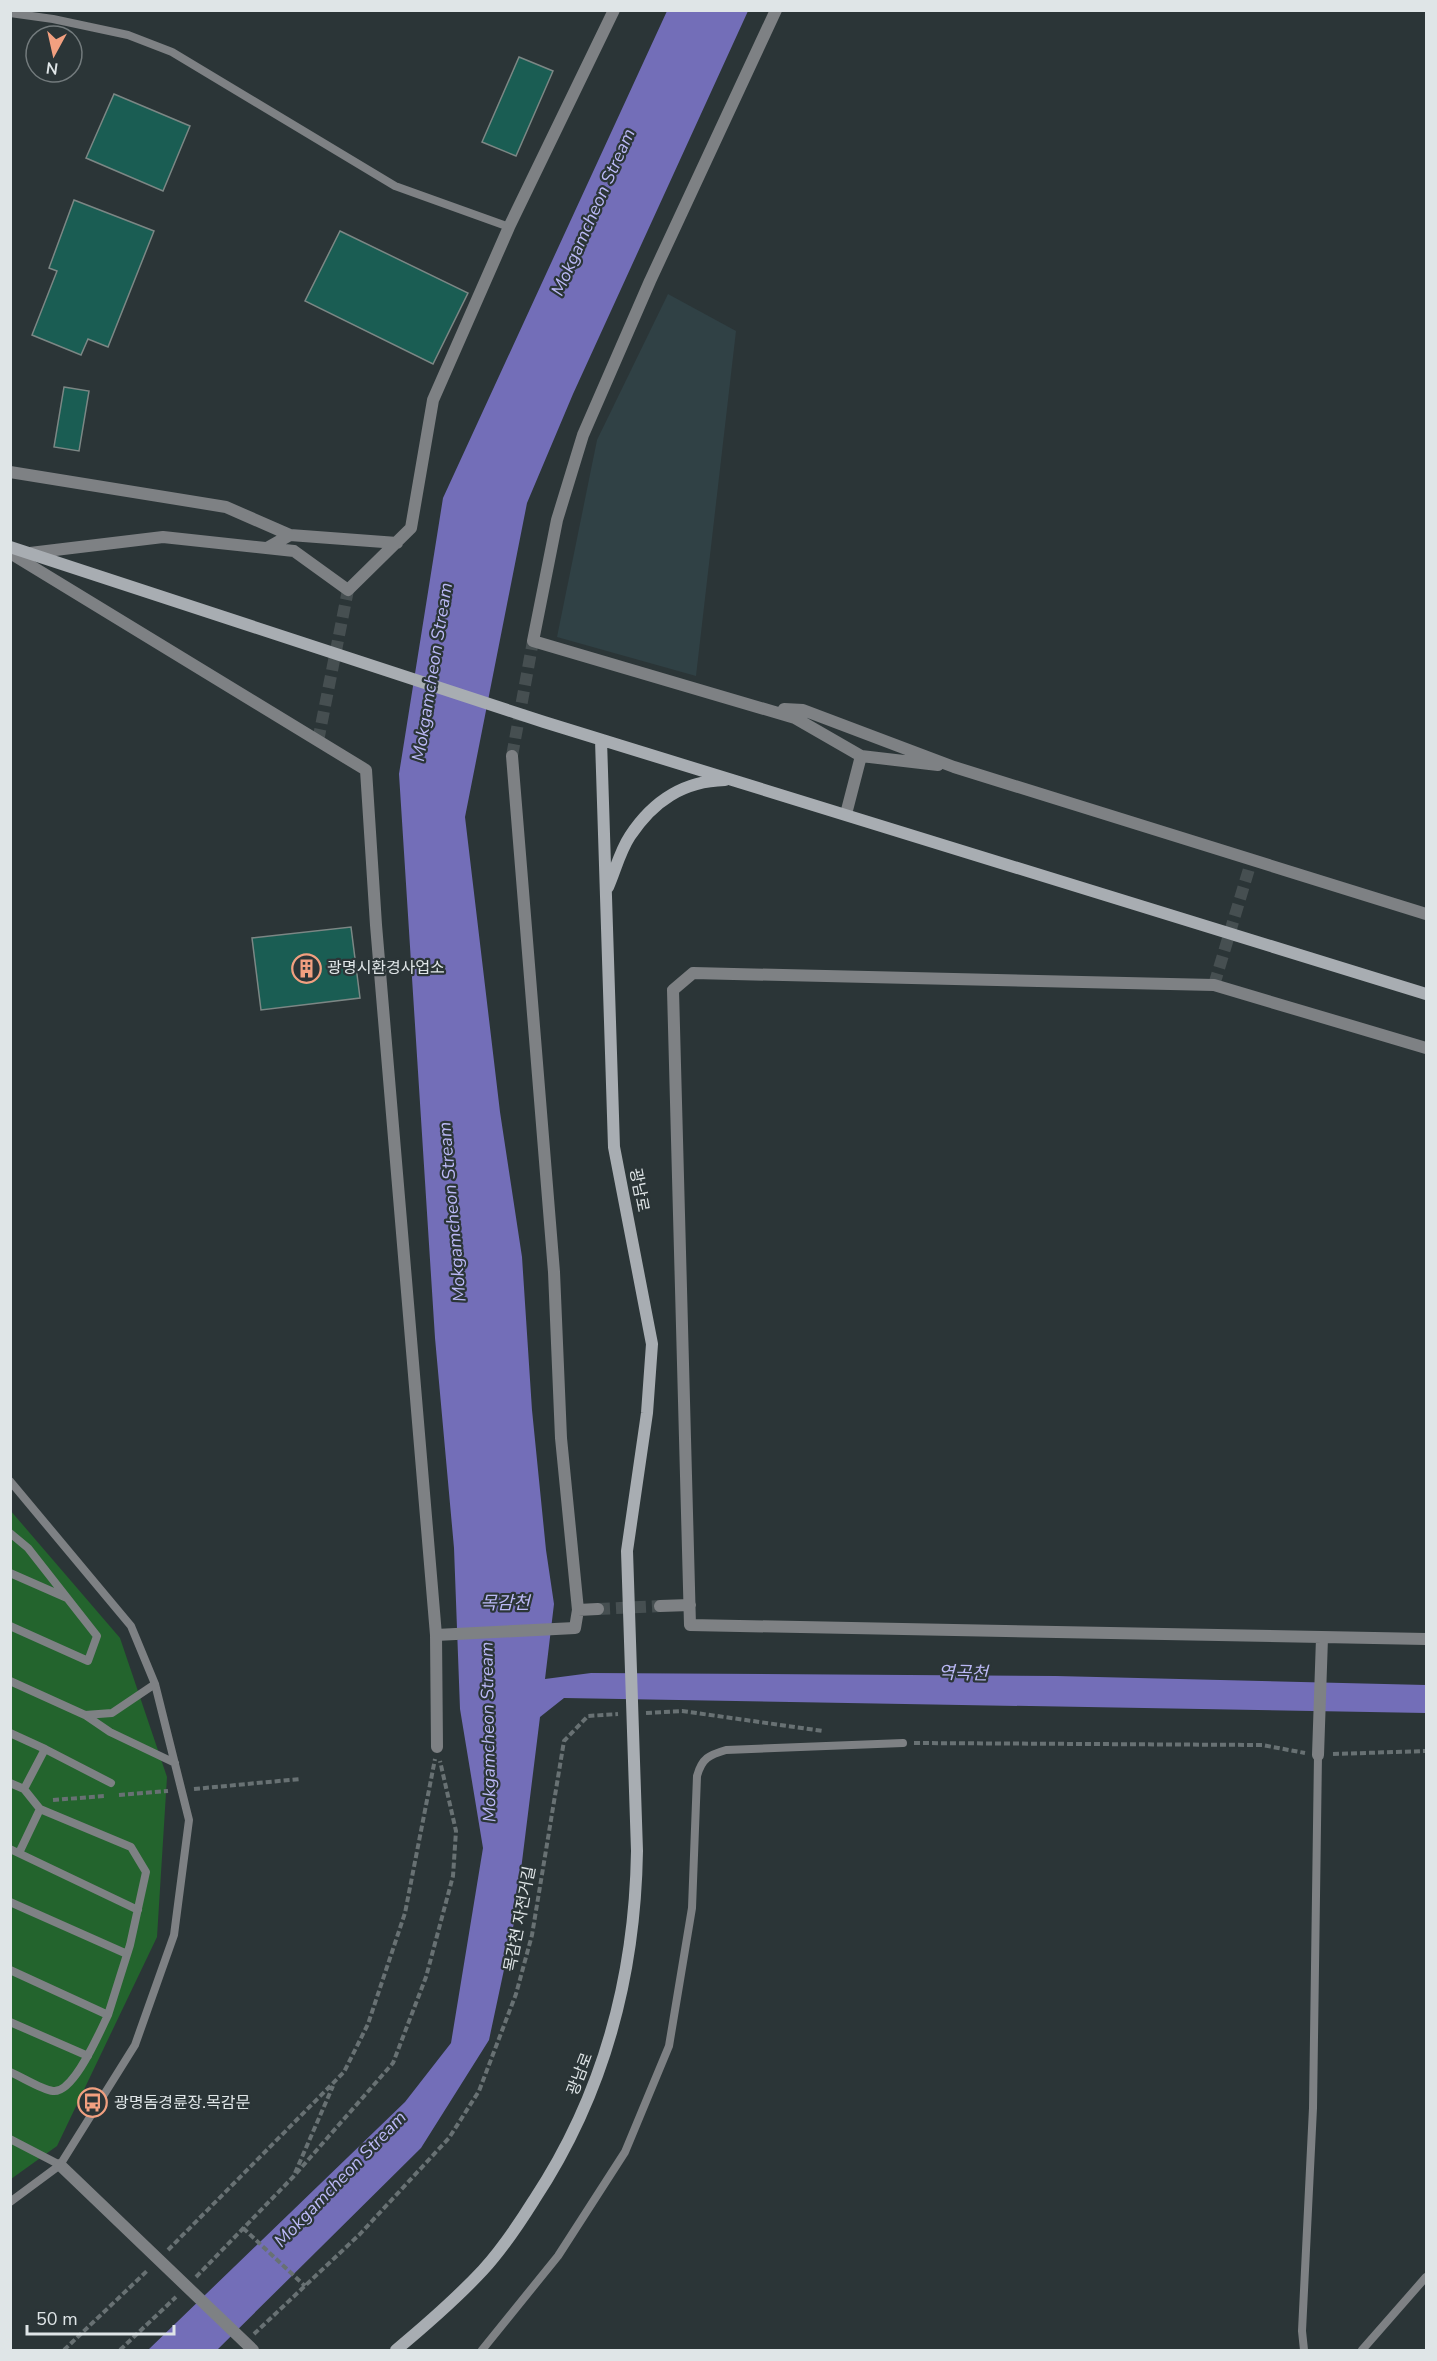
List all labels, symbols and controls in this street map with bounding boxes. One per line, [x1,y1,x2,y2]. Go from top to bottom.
north arrow [24,24,84,84]
text: N [45,56,60,80]
water label: Mokgamcheon Stream [545,125,641,299]
water label: Mokgamcheon Stream [406,581,458,763]
building icon: 광명시환경사업소 [290,952,322,984]
place label: 광명시환경사업소 [327,957,445,979]
water label: Mokgamcheon Stream [432,1121,472,1303]
street label: 광남로 [624,1166,654,1214]
water label: 목감천 [480,1591,532,1615]
water label: Mokgamcheon Stream [474,1641,502,1823]
water label: 역곡천 [938,1661,990,1685]
street label: 목감천 자전거길 [499,1864,541,1974]
street label: 광남로 [562,2049,598,2099]
bus stop icon: 광명돔경륜장.목감문 [77,2087,109,2119]
place label: 광명돔경륜장.목감문 [114,2092,250,2114]
water label: Mokgamcheon Stream [269,2106,411,2252]
scale bar [27,2298,174,2336]
text: 50 m [36,2307,78,2331]

